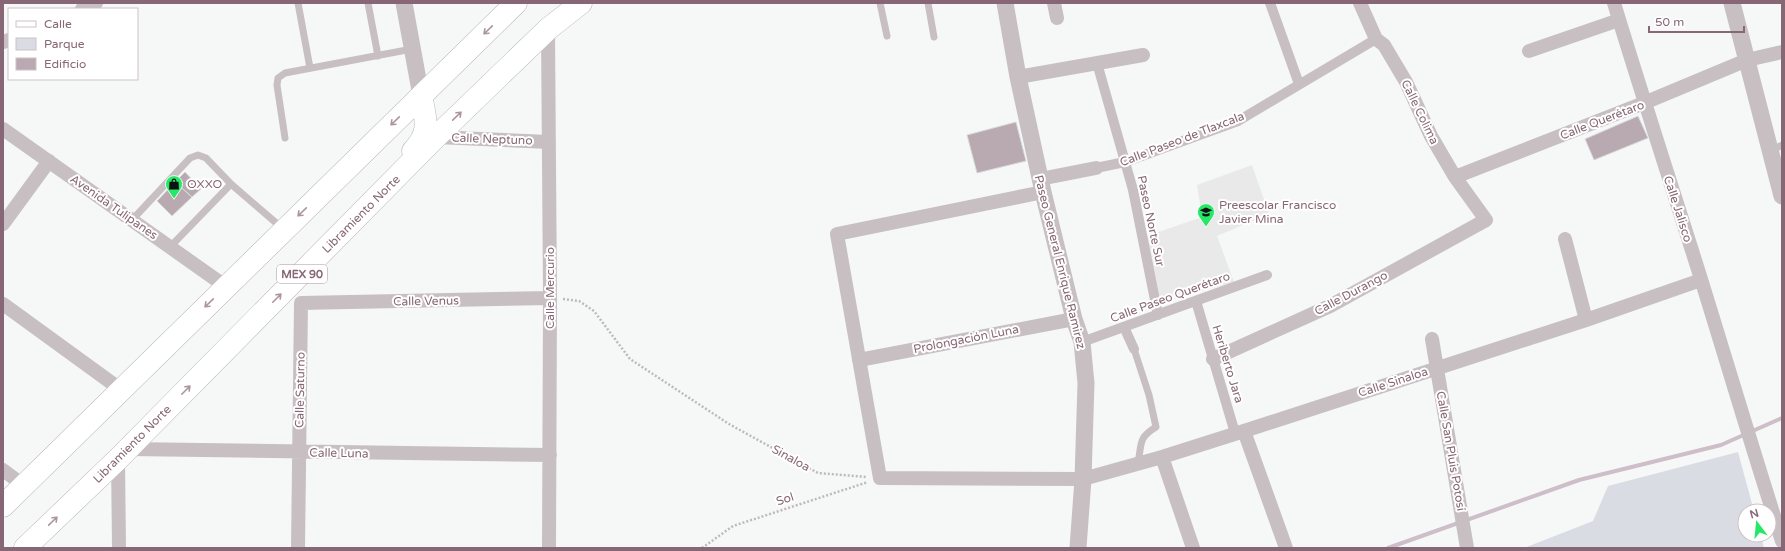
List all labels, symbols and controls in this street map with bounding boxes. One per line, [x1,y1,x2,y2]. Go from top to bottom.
legend [8,8,138,80]
scale bar [1649,8,1744,34]
text: 50 m [1655,15,1684,29]
text: Calle [44,17,72,31]
one-way arrow [483,25,493,35]
text: Parque [44,37,85,51]
text: Edificio [44,57,86,71]
street label: Calle Colima [1398,77,1442,147]
street label: Calle Querétaro [1558,98,1646,142]
street label: Calle Paseo de Tlaxcala [1118,109,1246,169]
one-way arrow [452,112,462,121]
one-way arrow [390,116,400,126]
street label: Calle Neptuno [451,131,533,147]
street label: Avenida Tulipanes [68,172,161,243]
street label: Libramiento Norte [319,172,403,256]
shop icon: OXXO [164,174,184,199]
street label: Paseo General Enrique Ramirez [1032,174,1088,350]
street label: Paseo Norte Sur [1135,174,1168,268]
street label: Calle Jalisco [1661,174,1695,244]
place label: OXXO [187,177,223,191]
place label: Preescolar Francisco Javier Mina [1219,198,1336,226]
school or university icon: Preescolar Francisco Javier Mina [1196,202,1216,227]
one-way arrow [297,207,307,217]
street label: Calle Mercurio [543,247,557,329]
road number: MEX 90 [277,265,327,283]
street label: Calle Durango [1312,268,1390,318]
street label: Calle Paseo Querétaro [1108,269,1232,325]
one-way arrow [272,293,282,303]
street label: Calle Venus [393,293,459,309]
one-way arrow [204,297,214,307]
street label: Prolongación Luna [912,322,1020,356]
street label: Heriberto Jara [1209,323,1247,405]
street label: Calle Saturno [292,352,308,428]
street label: Calle Sinaloa [1356,364,1430,400]
one-way arrow [181,385,191,395]
street label: Calle San Pluis Potosí [1434,390,1468,512]
street label: Libramiento Norte [90,402,174,486]
street label: Sinaloa [770,442,812,474]
street label: Calle Luna [309,445,369,461]
street label: Sol [774,490,796,508]
north arrow [1737,503,1777,543]
text: N [1748,506,1760,521]
one-way arrow [48,517,58,526]

